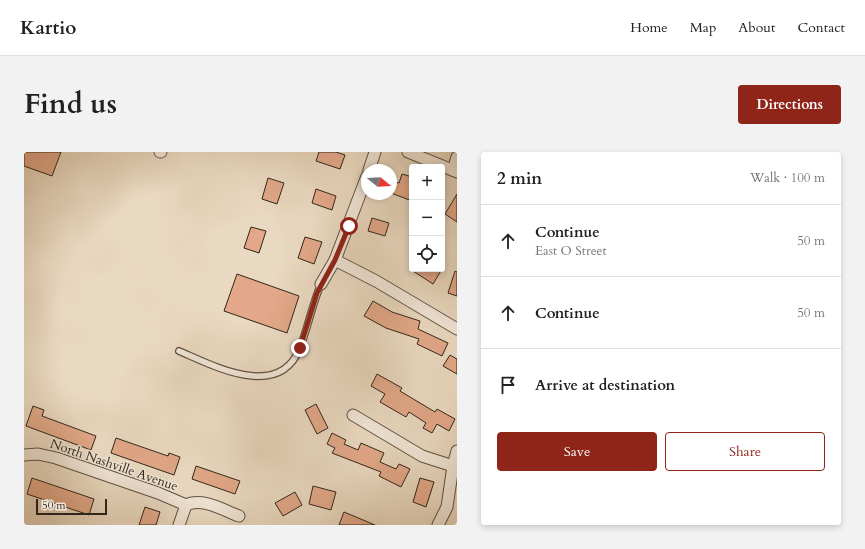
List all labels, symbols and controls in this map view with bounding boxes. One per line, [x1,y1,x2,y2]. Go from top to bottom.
text: Kartio [20,15,76,41]
text: Home [630,18,668,37]
text: Map [690,18,716,37]
text: About [738,18,775,37]
text: Contact [797,18,845,37]
text: Find us [24,85,117,123]
button: Directions [738,85,841,124]
north arrow [361,164,397,200]
map controls [409,164,445,272]
button: + [409,164,445,200]
text: 2 min [497,167,542,190]
text: Walk · 100 m [750,169,825,187]
button: − [409,200,445,236]
route start [340,217,358,235]
text: Continue [535,222,600,242]
icon: ahead [497,230,519,252]
text: 50 m [797,232,825,250]
button: locate [409,236,445,272]
text: East O Street [535,242,607,260]
icon: ahead [497,302,519,324]
text: Continue [535,303,600,323]
text: 50 m [797,304,825,322]
route end [291,339,309,357]
icon: arrive [497,374,519,396]
text: Arrive at destination [535,375,675,395]
button: Save [497,432,657,471]
button: Share [665,432,825,471]
street label: North Nashville Avenue [48,435,180,495]
scale bar [36,497,107,516]
text: 50 m [42,498,66,513]

